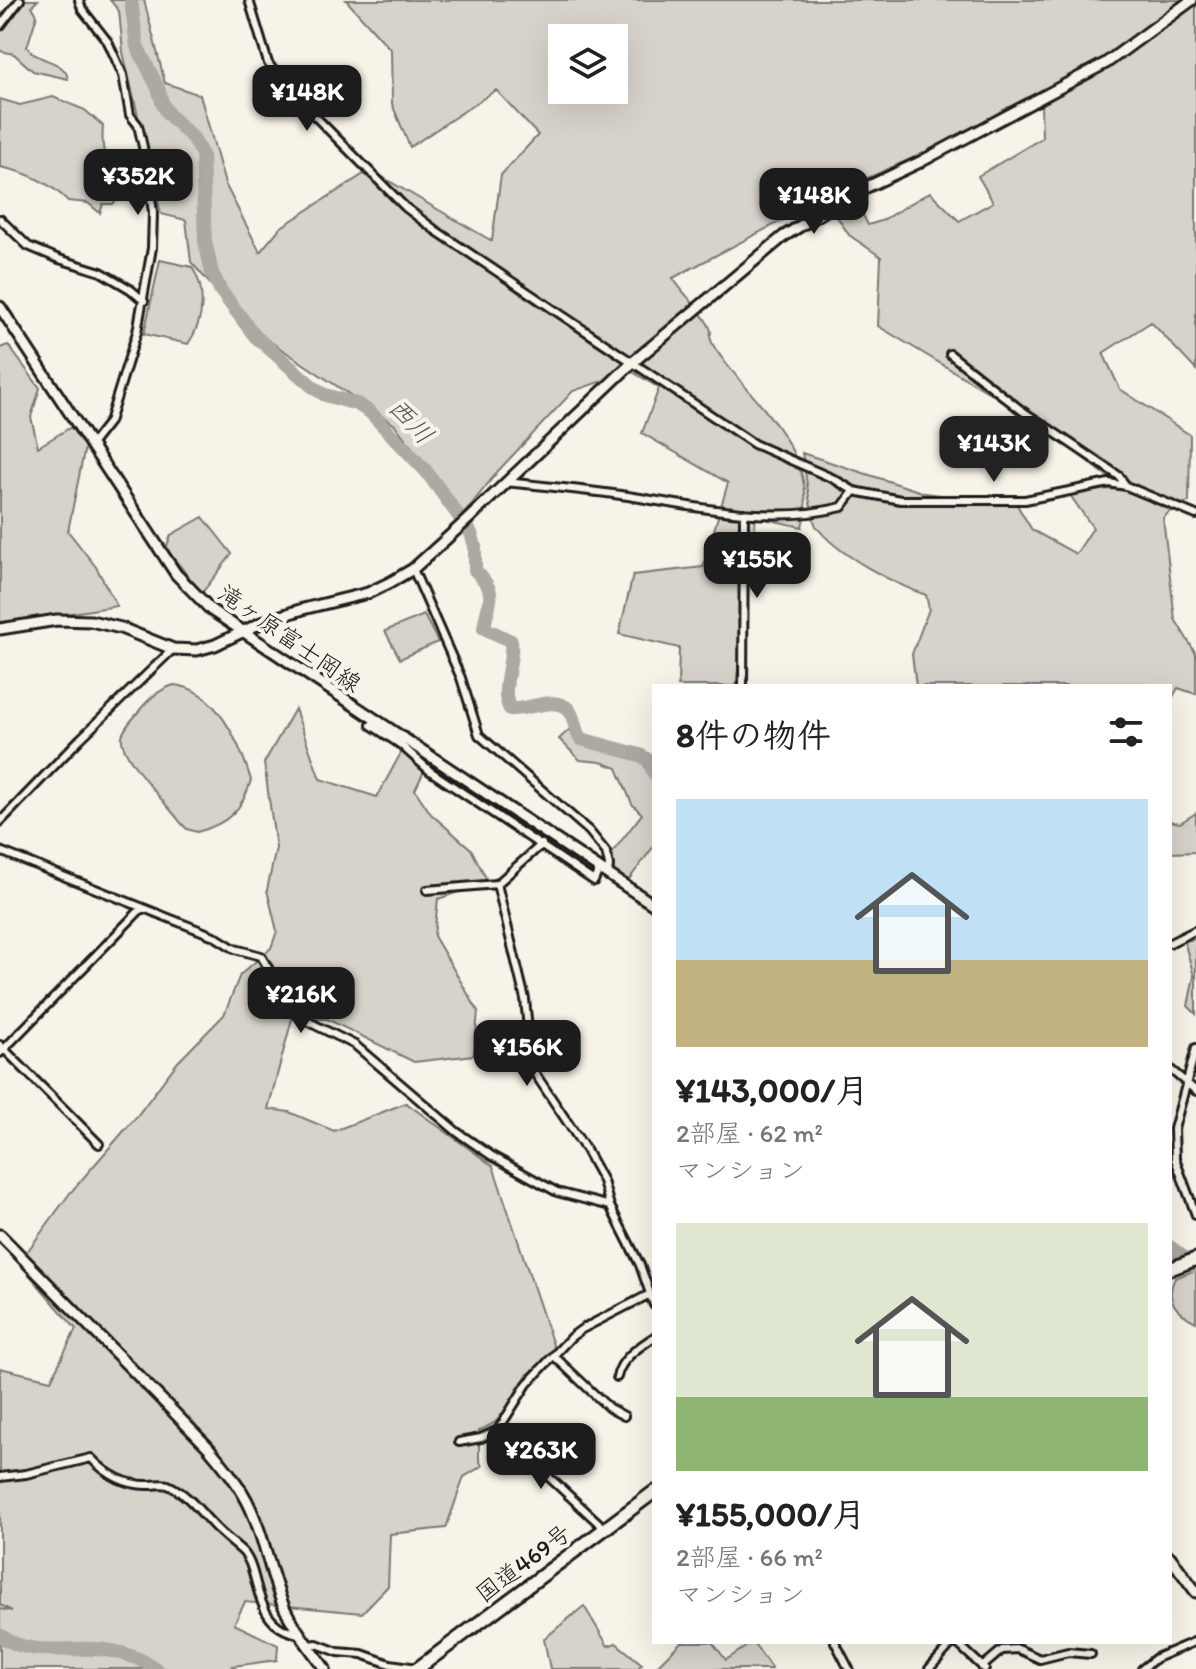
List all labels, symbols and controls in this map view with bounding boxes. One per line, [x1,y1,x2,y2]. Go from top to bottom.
map controls [548,24,628,104]
button: layers [548,24,628,104]
pin: ¥148K [251,65,363,133]
text: ¥148K [270,75,344,107]
pin: ¥352K [82,149,194,217]
text: ¥352K [102,159,174,191]
pin: ¥148K [758,168,870,236]
text: ¥148K [777,178,851,210]
water label: 西川 [381,391,441,451]
pin: ¥143K [938,416,1050,484]
text: ¥143K [957,426,1031,458]
pin: ¥155K [701,532,813,600]
text: ¥155K [722,542,792,574]
street label: 滝ヶ原富士岡線 [213,578,367,698]
icon: filters [1104,710,1148,754]
text: 8件の物件 [676,715,831,756]
icon: home [840,851,984,995]
pin: ¥216K [245,967,357,1035]
text: ¥216K [266,977,336,1009]
pin: ¥156K [471,1020,583,1088]
text: ¥156K [492,1030,562,1062]
text: ¥143,000/月 [676,1070,869,1111]
text: 2部屋 · 62 m² [676,1117,823,1149]
text: マンション [676,1154,805,1186]
icon: home [840,1275,984,1419]
pin: ¥263K [485,1423,597,1491]
text: ¥263K [505,1433,577,1465]
text: ¥155,000/月 [676,1494,866,1535]
street label: 国道469号 [470,1518,576,1608]
text: 2部屋 · 66 m² [676,1541,823,1573]
text: マンション [676,1578,805,1610]

